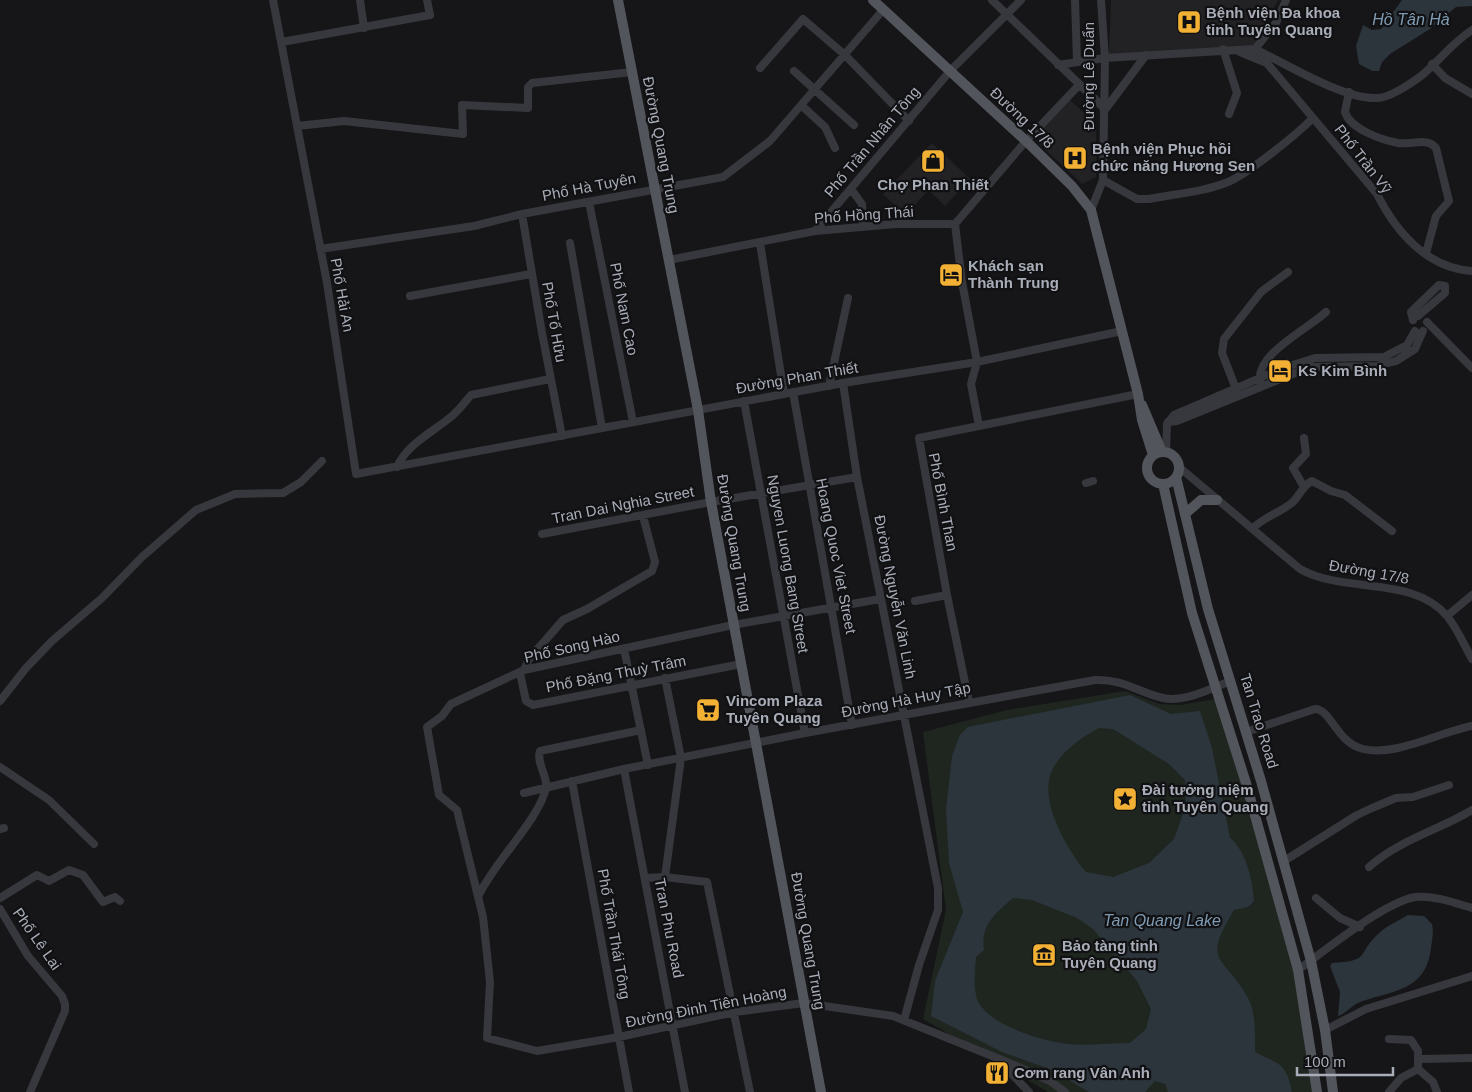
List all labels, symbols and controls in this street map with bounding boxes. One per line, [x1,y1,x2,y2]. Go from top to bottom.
place label: Bệnh viện Đa khoa tỉnh Tuyên Quang [1206,4,1341,38]
hospital icon: Bệnh viện Đa khoa tỉnh Tuyên Quang [1176,9,1202,35]
water label: Hồ Tân Hà [1372,11,1450,28]
street label: Đường Lê Duẩn [1080,22,1097,130]
street label: Đường Quang Trung [640,75,683,215]
street label: Phố Trần Nhân Tông [820,83,923,200]
street label: Đường 17/8 [987,84,1058,151]
street label: Phố Trần Vỹ [1331,121,1396,197]
place label: Bệnh viện Phục hồi chức năng Hương Sen [1092,140,1255,174]
hospital icon: Bệnh viện Phục hồi chức năng Hương Sen [1062,145,1088,171]
shop icon: Chợ Phan Thiết [920,148,946,174]
street label: Phố Hà Tuyên [541,169,637,204]
place label: Chợ Phan Thiết [877,176,989,193]
street label: Phố Hồng Thái [814,203,914,226]
street label: Phố Hải An [328,256,357,333]
place label: Khách sạn Thành Trung [968,257,1059,291]
street label: Phố Nam Cao [607,261,642,357]
hotel icon: Khách sạn Thành Trung [938,262,964,288]
street label: Phố Tố Hữu [539,280,570,364]
street label: Đường Phan Thiết [734,358,860,397]
hotel icon: Ks Kim Bình [1267,358,1293,384]
place label: Ks Kim Bình [1298,362,1387,379]
street label: Phố Bình Than [926,451,961,553]
street label: Đường Quang Trung [714,473,755,613]
street label: Nguyen Luong Bang Street [764,473,813,655]
street label: Hoang Quoc Viet Street [813,477,860,636]
street label: Tran Dai Nghia Street [550,482,696,527]
street label: Đường Nguyễn Văn Linh [871,513,920,680]
street label: Đường 17/8 [1328,556,1410,587]
street label: Phố Song Hào [522,627,621,666]
street label: Phố Đặng Thuỳ Trâm [544,652,687,695]
street label: Tan Trao Road [1237,671,1282,770]
street label: Đường Hà Huy Tập [840,679,972,720]
place label: Vincom Plaza Tuyên Quang [726,692,823,726]
supermarket icon: Vincom Plaza Tuyên Quang [695,697,721,723]
place label: Đài tưởng niệm tỉnh Tuyên Quang [1142,781,1268,815]
place icon: Đài tưởng niệm tỉnh Tuyên Quang [1112,786,1138,812]
street label: Phố Trần Thái Tông [595,867,634,1000]
street label: Đường Quang Trung [788,871,829,1011]
street label: Tran Phu Road [651,877,687,979]
street label: Phố Lê Lai [10,904,65,973]
water label: Tan Quang Lake [1103,912,1221,929]
place label: Bảo tàng tỉnh Tuyên Quang [1062,937,1158,971]
museum icon: Bảo tàng tỉnh Tuyên Quang [1031,942,1057,968]
street label: Đường Đinh Tiên Hoàng [624,983,788,1030]
scale bar [1297,1044,1393,1076]
text: 100 m [1304,1053,1346,1070]
restaurant icon: Cơm rang Vân Anh [984,1060,1010,1086]
place label: Cơm rang Vân Anh [1014,1064,1150,1081]

